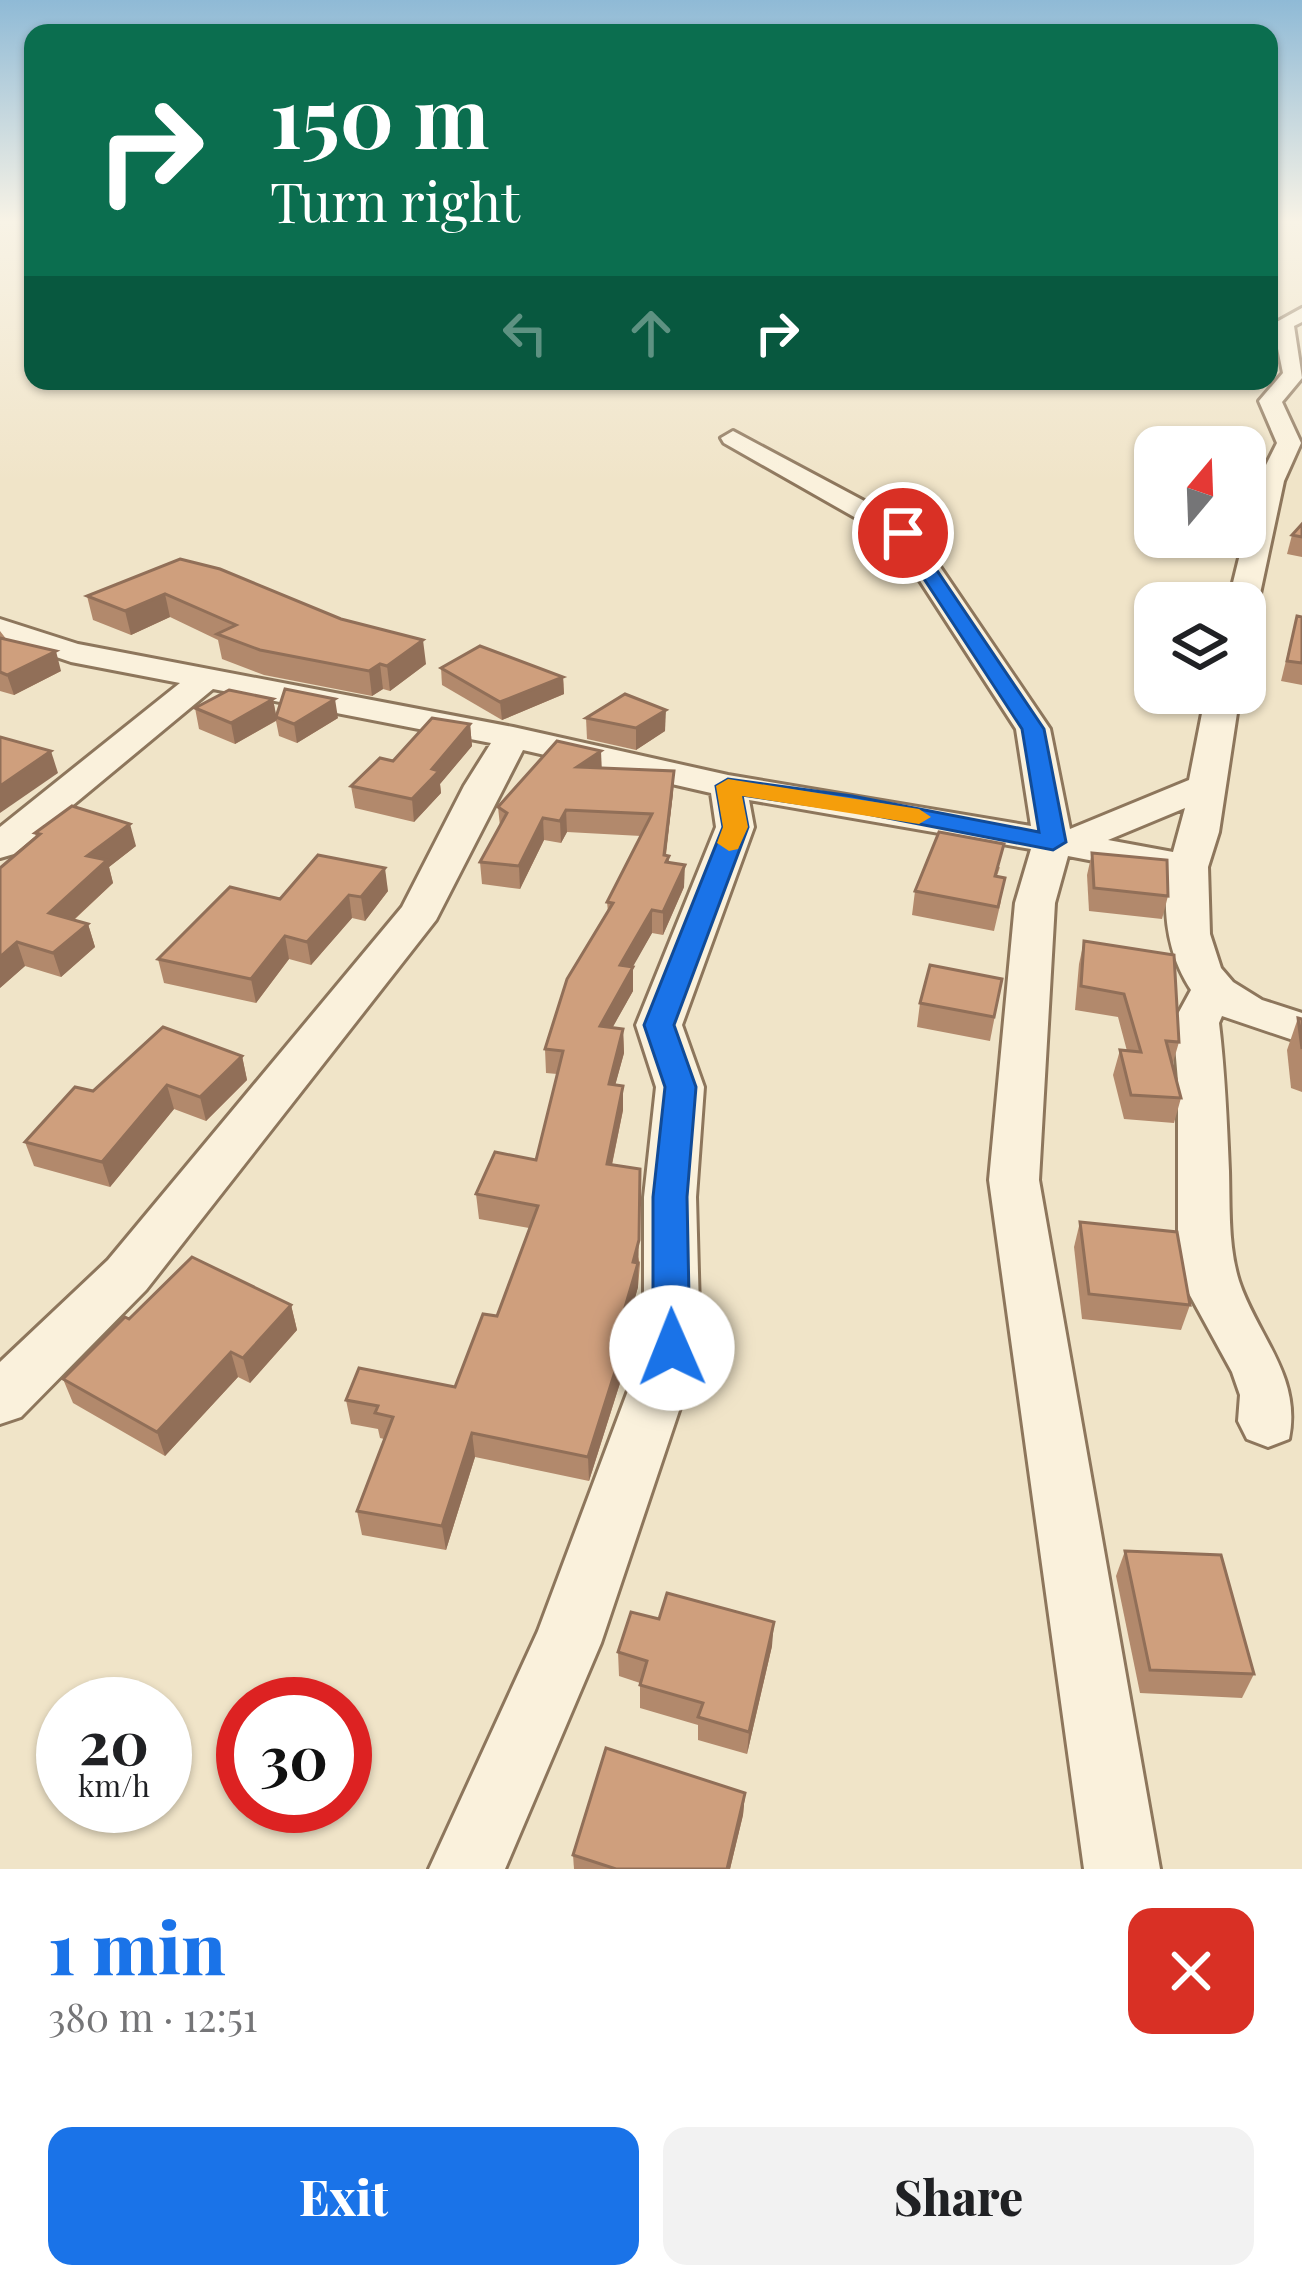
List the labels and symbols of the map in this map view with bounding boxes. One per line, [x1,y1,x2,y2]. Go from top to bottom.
north arrow [1134,426,1266,558]
pin [852,482,954,584]
position arrow [609,1285,735,1411]
speed limit sign: 30 [216,1677,372,1833]

